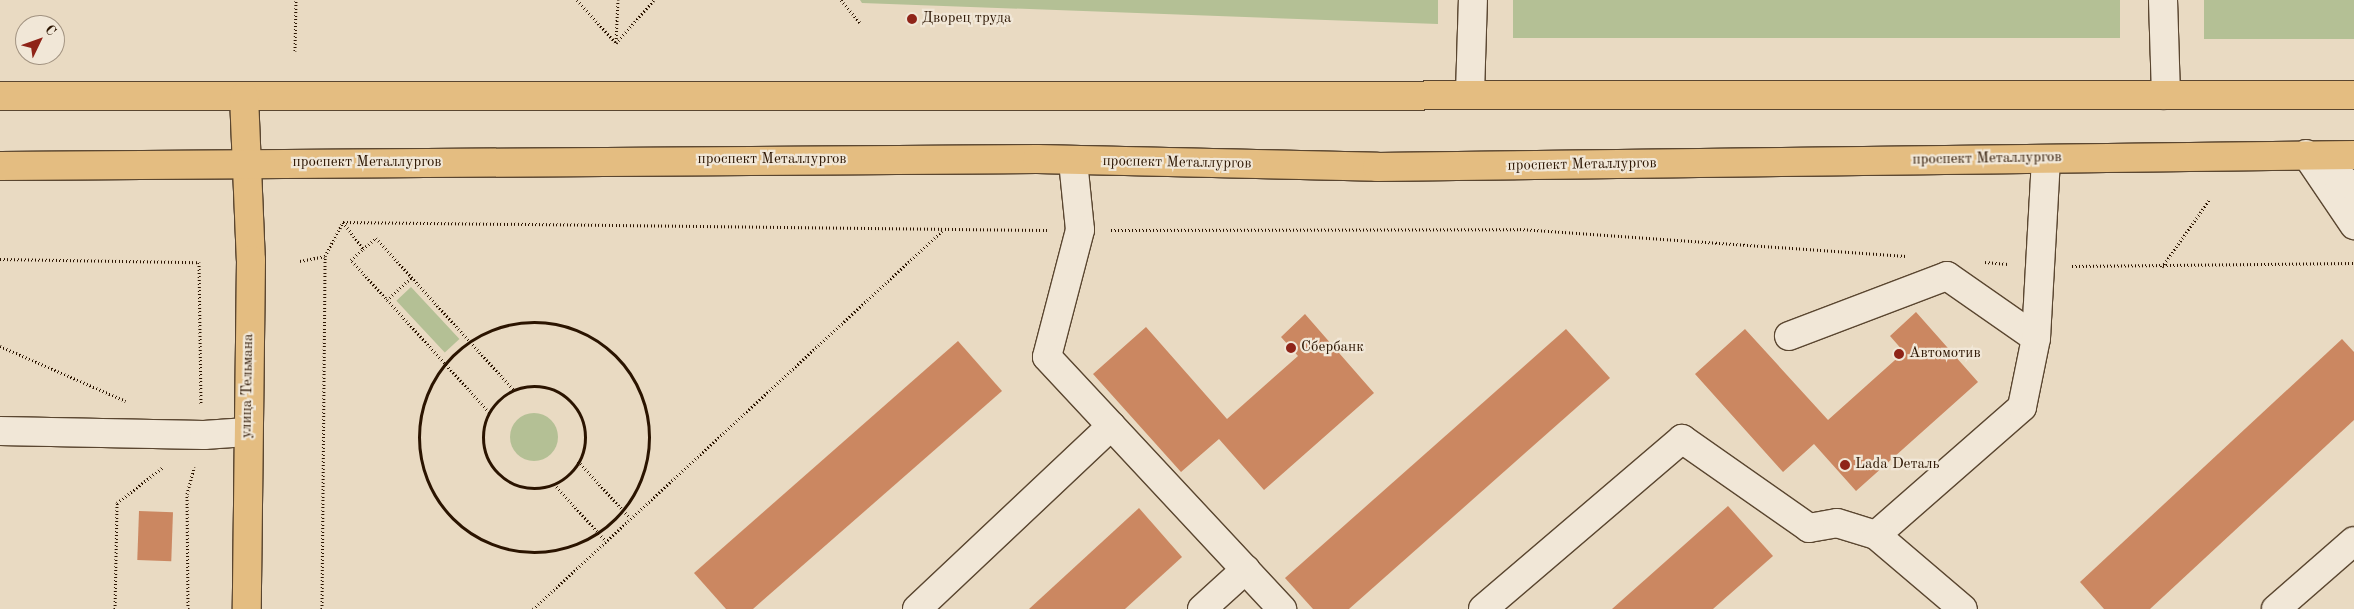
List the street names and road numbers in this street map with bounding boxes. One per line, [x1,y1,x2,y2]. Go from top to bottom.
street label: проспект Металлургов [1912,149,2062,169]
street label: проспект Металлургов [697,151,847,169]
street label: проспект Металлургов [1102,153,1252,173]
street label: проспект Металлургов [292,154,442,172]
street label: проспект Металлургов [1507,155,1657,175]
street label: улица Тельмана [238,334,258,438]

